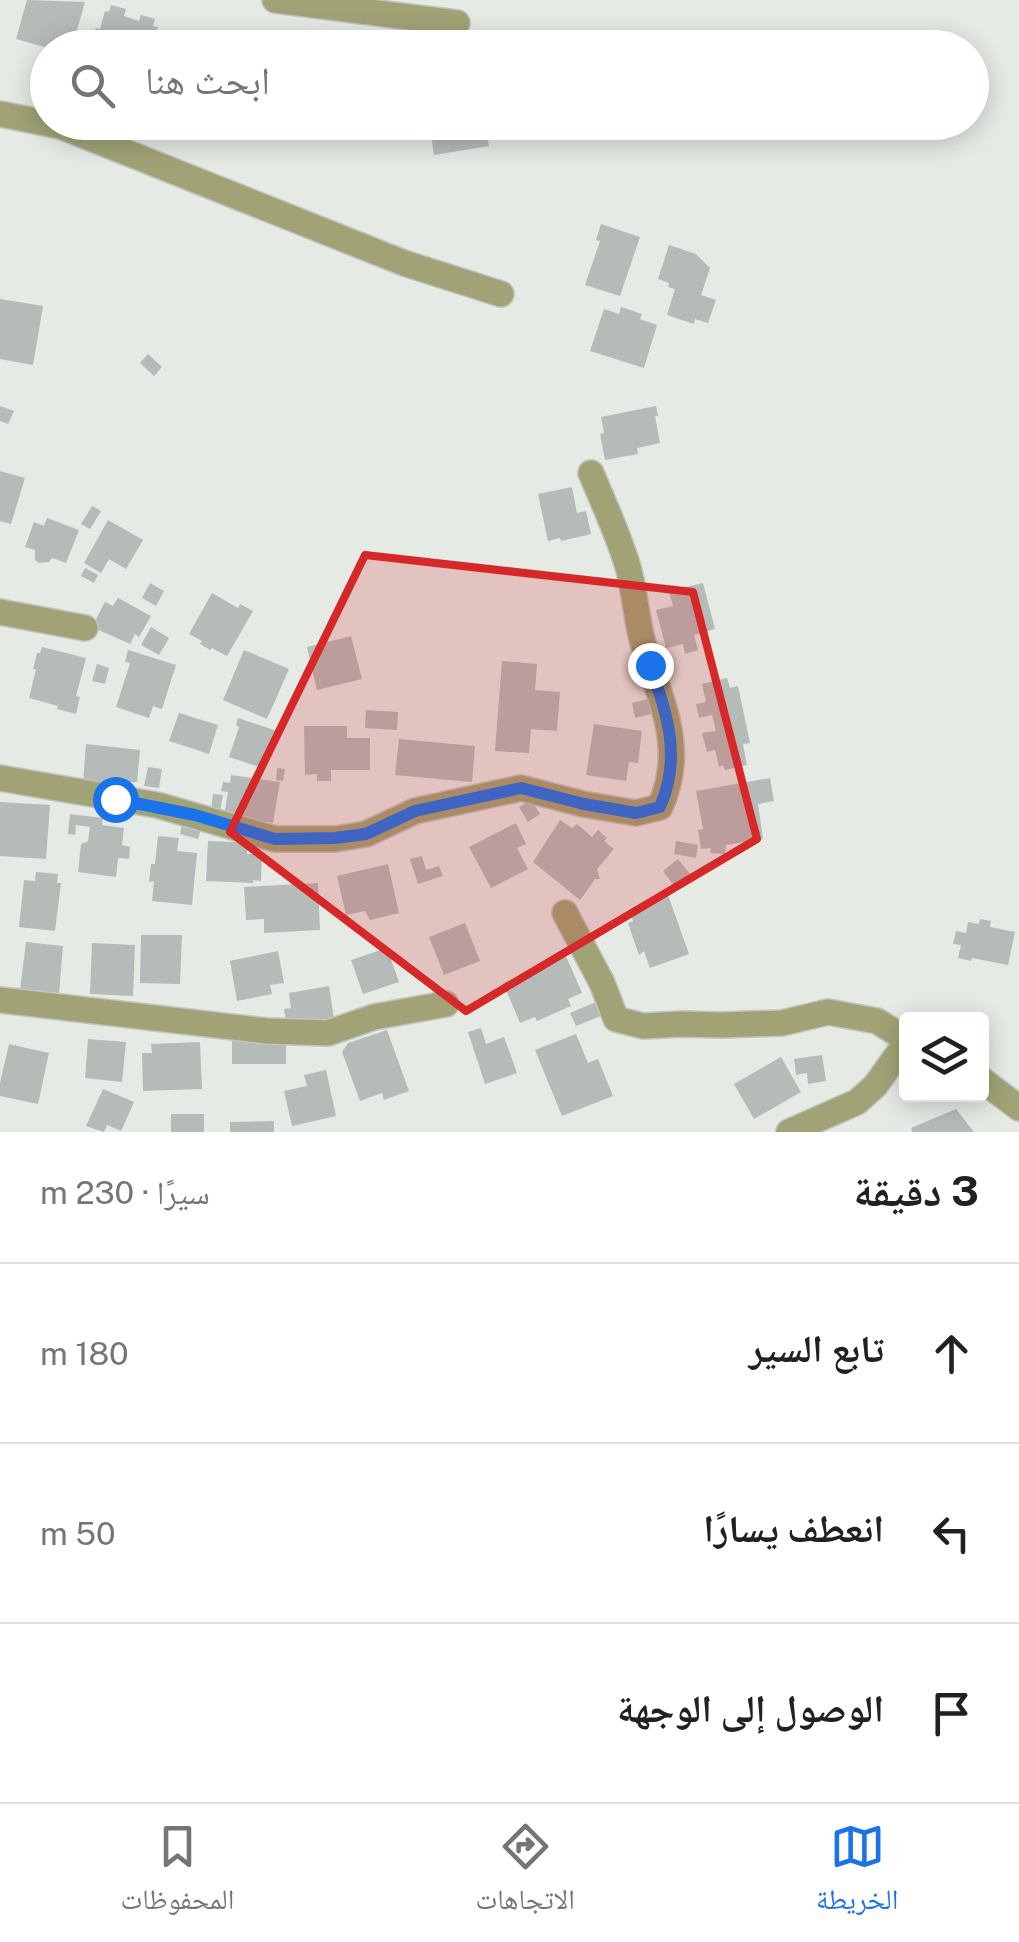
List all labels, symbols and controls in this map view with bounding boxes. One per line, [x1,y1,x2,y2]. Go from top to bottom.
search box [30,30,989,140]
icon: search [65,58,120,113]
text: ابحث هنا [145,58,270,103]
route end [628,643,674,689]
route start [93,777,139,823]
map controls [899,1012,989,1102]
button: layers [899,1012,989,1102]
text: 3 دقيقة [853,1166,979,1215]
text: سيرًا · 230 m [40,1174,210,1211]
text: تابع السير [749,1326,884,1371]
icon: ahead [924,1326,979,1381]
text: 180 m [40,1335,129,1372]
text: انعطف يسارًا [703,1506,884,1551]
icon: left [924,1506,979,1561]
text: 50 m [40,1515,116,1552]
text: الوصول إلى الوجهة [617,1686,884,1731]
icon: arrive [924,1686,979,1741]
tab: المحفوظات [121,1819,234,1927]
tab: الاتجاهات [476,1819,575,1927]
tab: الخريطة [816,1819,898,1927]

